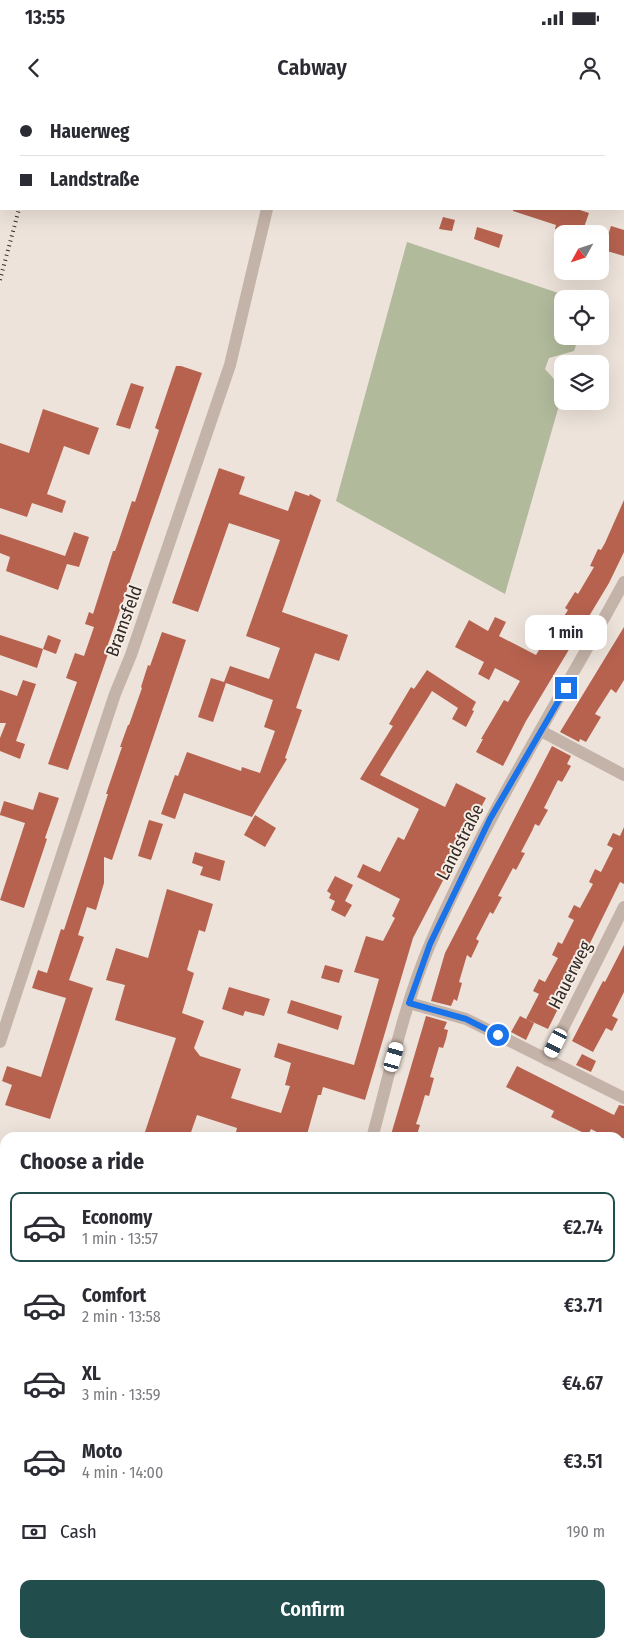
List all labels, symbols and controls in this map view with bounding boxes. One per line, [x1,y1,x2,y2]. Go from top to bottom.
text: 13:55 [25,6,65,29]
icon: back [20,54,48,82]
text: Cabway [277,54,347,81]
icon: person [576,54,604,82]
text: Hauerweg [50,120,129,143]
text: Landstraße [50,168,139,191]
north arrow [554,225,609,280]
map controls [554,225,609,410]
button: locate [554,290,609,345]
button: layers [554,355,609,410]
street label: Bramsfeld [101,582,147,660]
callout: 1 min [525,616,607,650]
text: 1 min [549,623,583,642]
route end [555,677,577,699]
street label: Landstraße [431,800,489,884]
street label: Hauerweg [544,937,597,1013]
route start [487,1024,509,1046]
car [542,1026,569,1060]
car [382,1041,405,1073]
text: Choose a ride [20,1148,144,1175]
icon: car [22,1205,67,1250]
text: Economy [82,1206,152,1229]
text: €2.74 [563,1216,603,1239]
text: 1 min · 13:57 [82,1229,158,1248]
icon: car [22,1283,67,1328]
text: Comfort [82,1284,146,1307]
text: €3.71 [564,1294,603,1317]
text: 2 min · 13:58 [82,1307,161,1326]
icon: car [22,1361,67,1406]
text: XL [82,1362,101,1385]
text: €4.67 [562,1372,603,1395]
text: 3 min · 13:59 [82,1385,160,1404]
icon: car [22,1439,67,1484]
text: Moto [82,1440,122,1463]
text: €3.51 [563,1450,603,1473]
text: 4 min · 14:00 [82,1463,163,1482]
icon: cash [20,1518,48,1546]
text: Cash [60,1520,97,1543]
text: 190 m [567,1522,605,1541]
button: Confirm [20,1580,605,1638]

